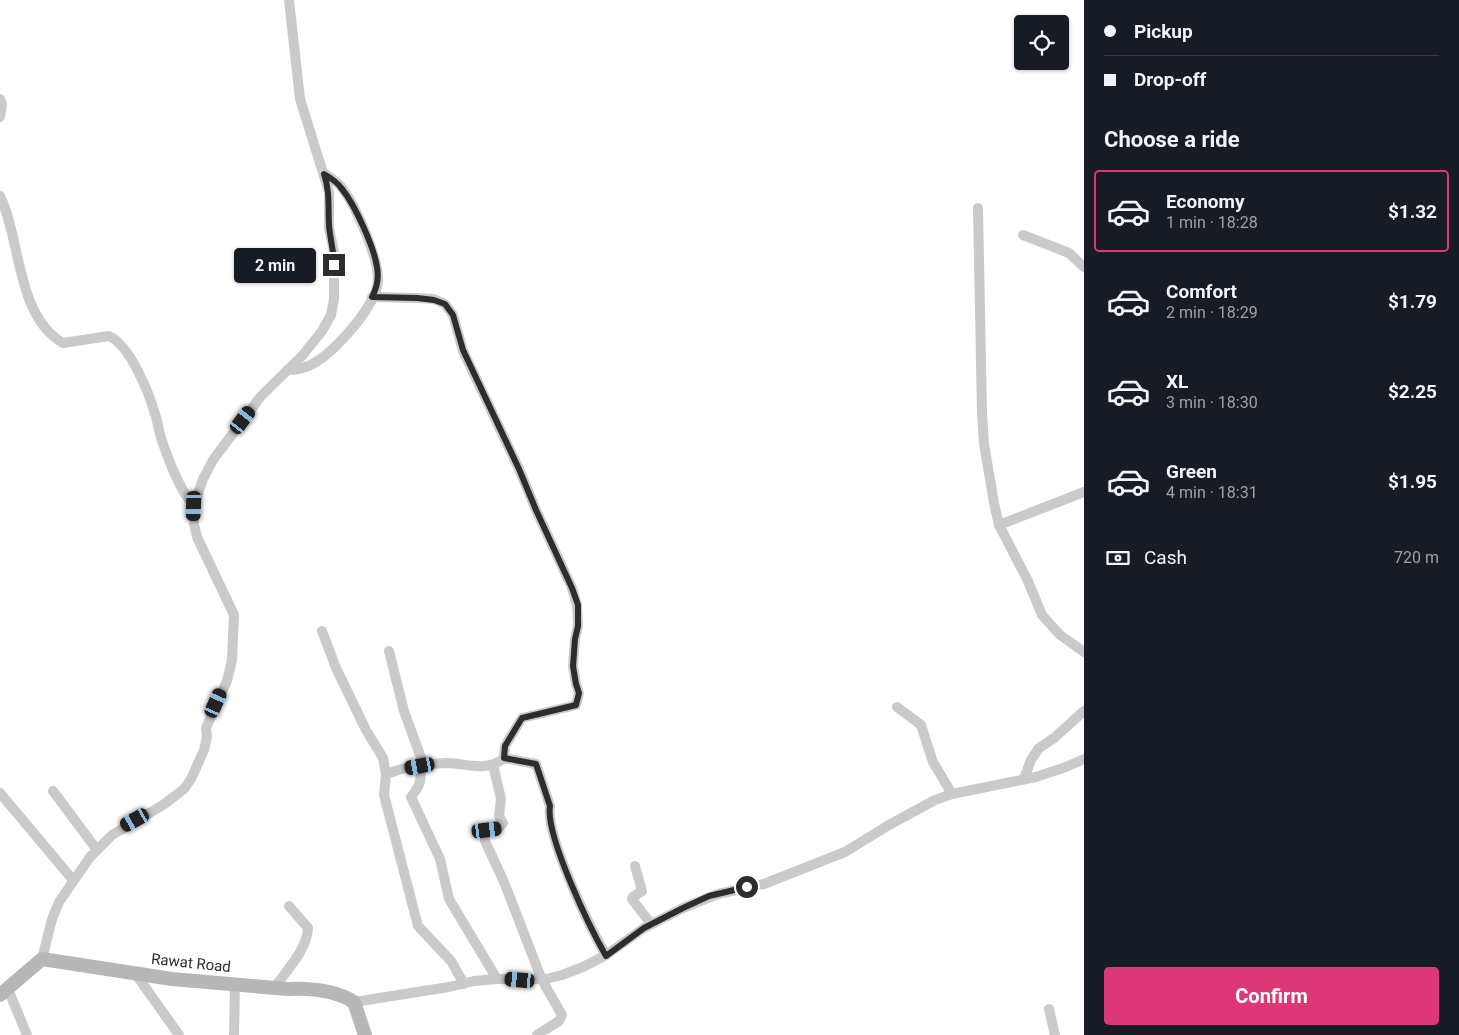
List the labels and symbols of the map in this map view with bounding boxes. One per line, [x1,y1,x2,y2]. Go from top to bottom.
callout: 2 min [234,248,316,282]
route end [323,254,345,276]
car [227,404,258,436]
car [185,491,202,521]
car [203,686,228,720]
car [403,756,436,776]
car [118,806,151,834]
car [471,821,502,839]
route start [736,876,758,898]
street label: Rawat Road [150,950,232,976]
car [504,971,535,989]

